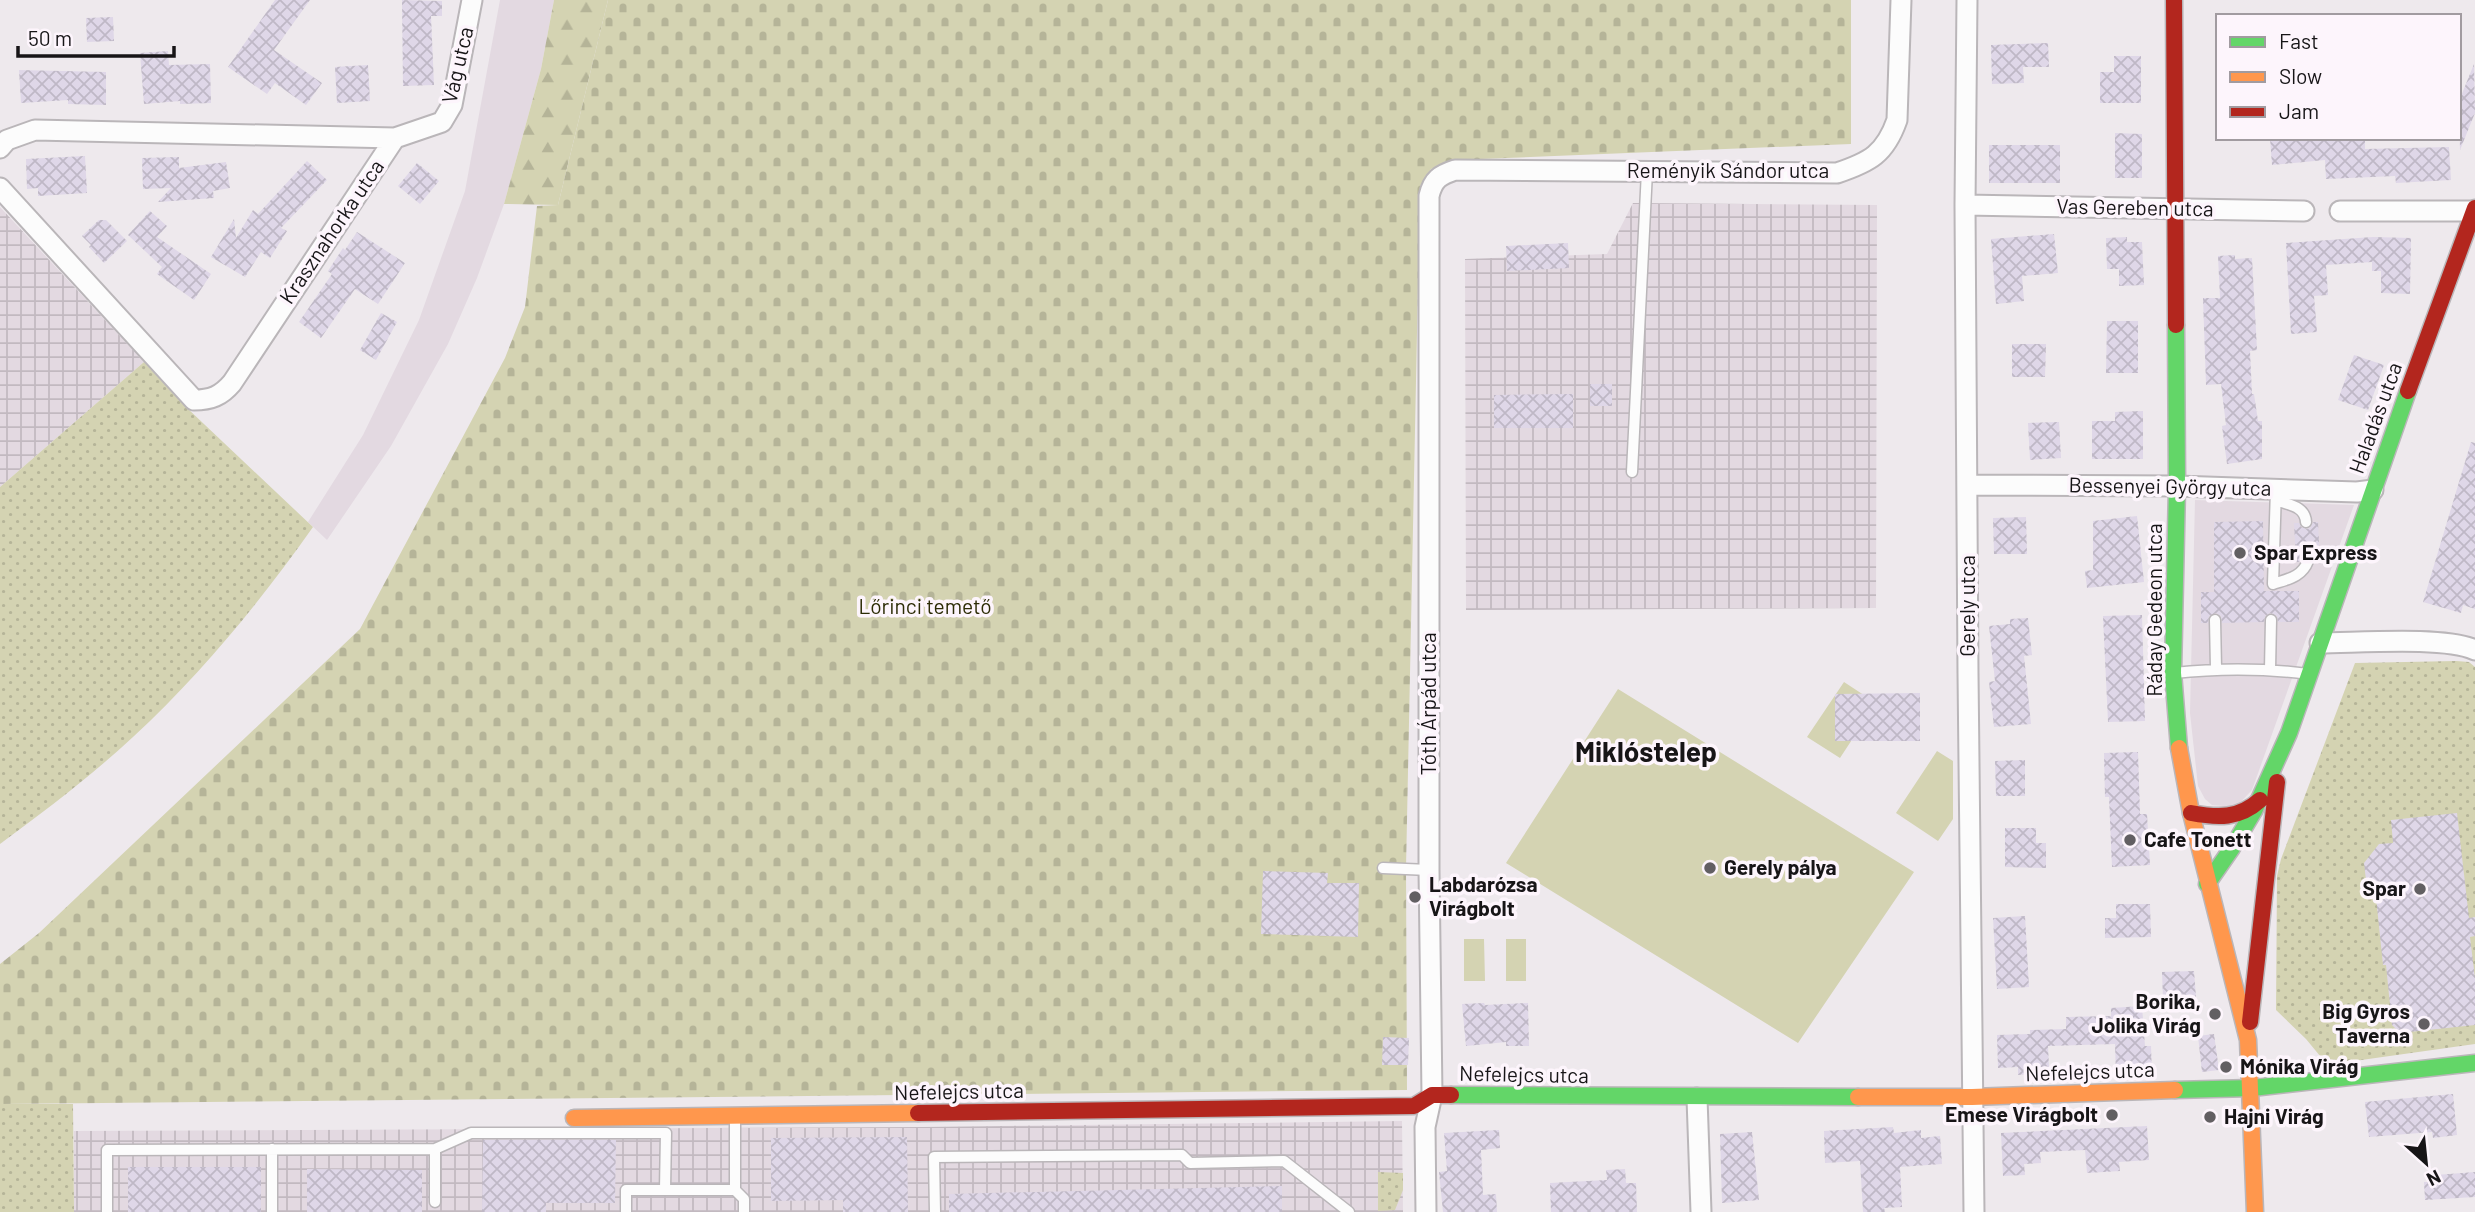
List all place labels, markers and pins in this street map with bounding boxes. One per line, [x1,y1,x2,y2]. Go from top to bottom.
place label: Spar Express [2254,539,2377,564]
marker: Spar Express [2232,545,2248,561]
place label: Cafe Tonett [2144,826,2252,851]
marker: Cafe Tonett [2122,832,2138,848]
place label: Gerely pálya [1724,854,1837,879]
marker: Gerely pálya [1702,860,1718,876]
place label: Labdarózsa Virágbolt [1429,871,1538,920]
place label: Spar [2362,875,2406,900]
marker: Spar [2412,881,2428,897]
marker: Labdarózsa Virágbolt [1407,889,1423,905]
place label: Borika, Jolika Virág [2091,988,2201,1037]
place label: Big Gyros Taverna [2322,998,2410,1047]
marker: Borika, Jolika Virág [2207,1006,2223,1022]
marker: Big Gyros Taverna [2416,1016,2432,1032]
place label: Mónika Virág [2240,1053,2359,1078]
marker: Mónika Virág [2218,1059,2234,1075]
place label: Emese Virágbolt [1945,1101,2098,1126]
place label: Hajni Virág [2224,1103,2324,1128]
marker: Emese Virágbolt [2104,1107,2120,1123]
marker: Hajni Virág [2202,1109,2218,1125]

